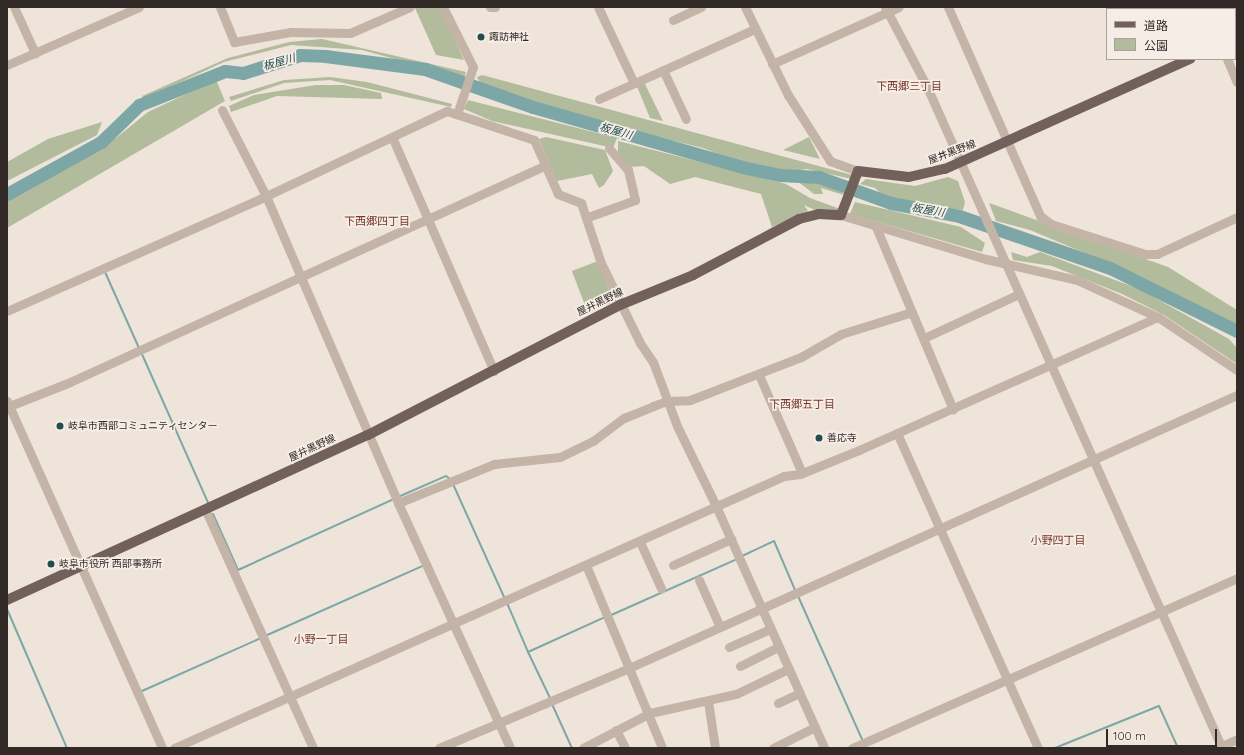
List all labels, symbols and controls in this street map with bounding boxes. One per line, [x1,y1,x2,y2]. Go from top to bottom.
legend [1106,8,1236,60]
text: 道路 [1144,18,1168,33]
place label: 諏訪神社 [489,31,529,43]
marker: 諏訪神社 [476,32,486,42]
text: 公園 [1144,38,1168,53]
water label: 板屋川 [261,51,297,73]
district label: 下西郷三丁目 [876,79,942,93]
water label: 板屋川 [598,120,634,142]
street label: 屋井黒野線 [927,137,977,167]
water label: 板屋川 [911,201,945,219]
district label: 下西郷四丁目 [344,214,410,228]
street label: 屋井黒野線 [575,286,625,318]
district label: 下西郷五丁目 [769,397,835,411]
place label: 岐阜市西部コミュニティセンター [68,420,218,432]
marker: 岐阜市西部コミュニティセンター [55,421,65,431]
street label: 屋井黒野線 [287,432,337,464]
place label: 善応寺 [827,432,857,444]
marker: 善応寺 [814,433,824,443]
district label: 小野四丁目 [1031,533,1085,547]
place label: 岐阜市役所 西部事務所 [59,558,162,570]
marker: 岐阜市役所 西部事務所 [46,559,56,569]
district label: 小野一丁目 [294,632,348,646]
scale bar [1108,721,1219,747]
text: 100 m [1113,728,1146,743]

